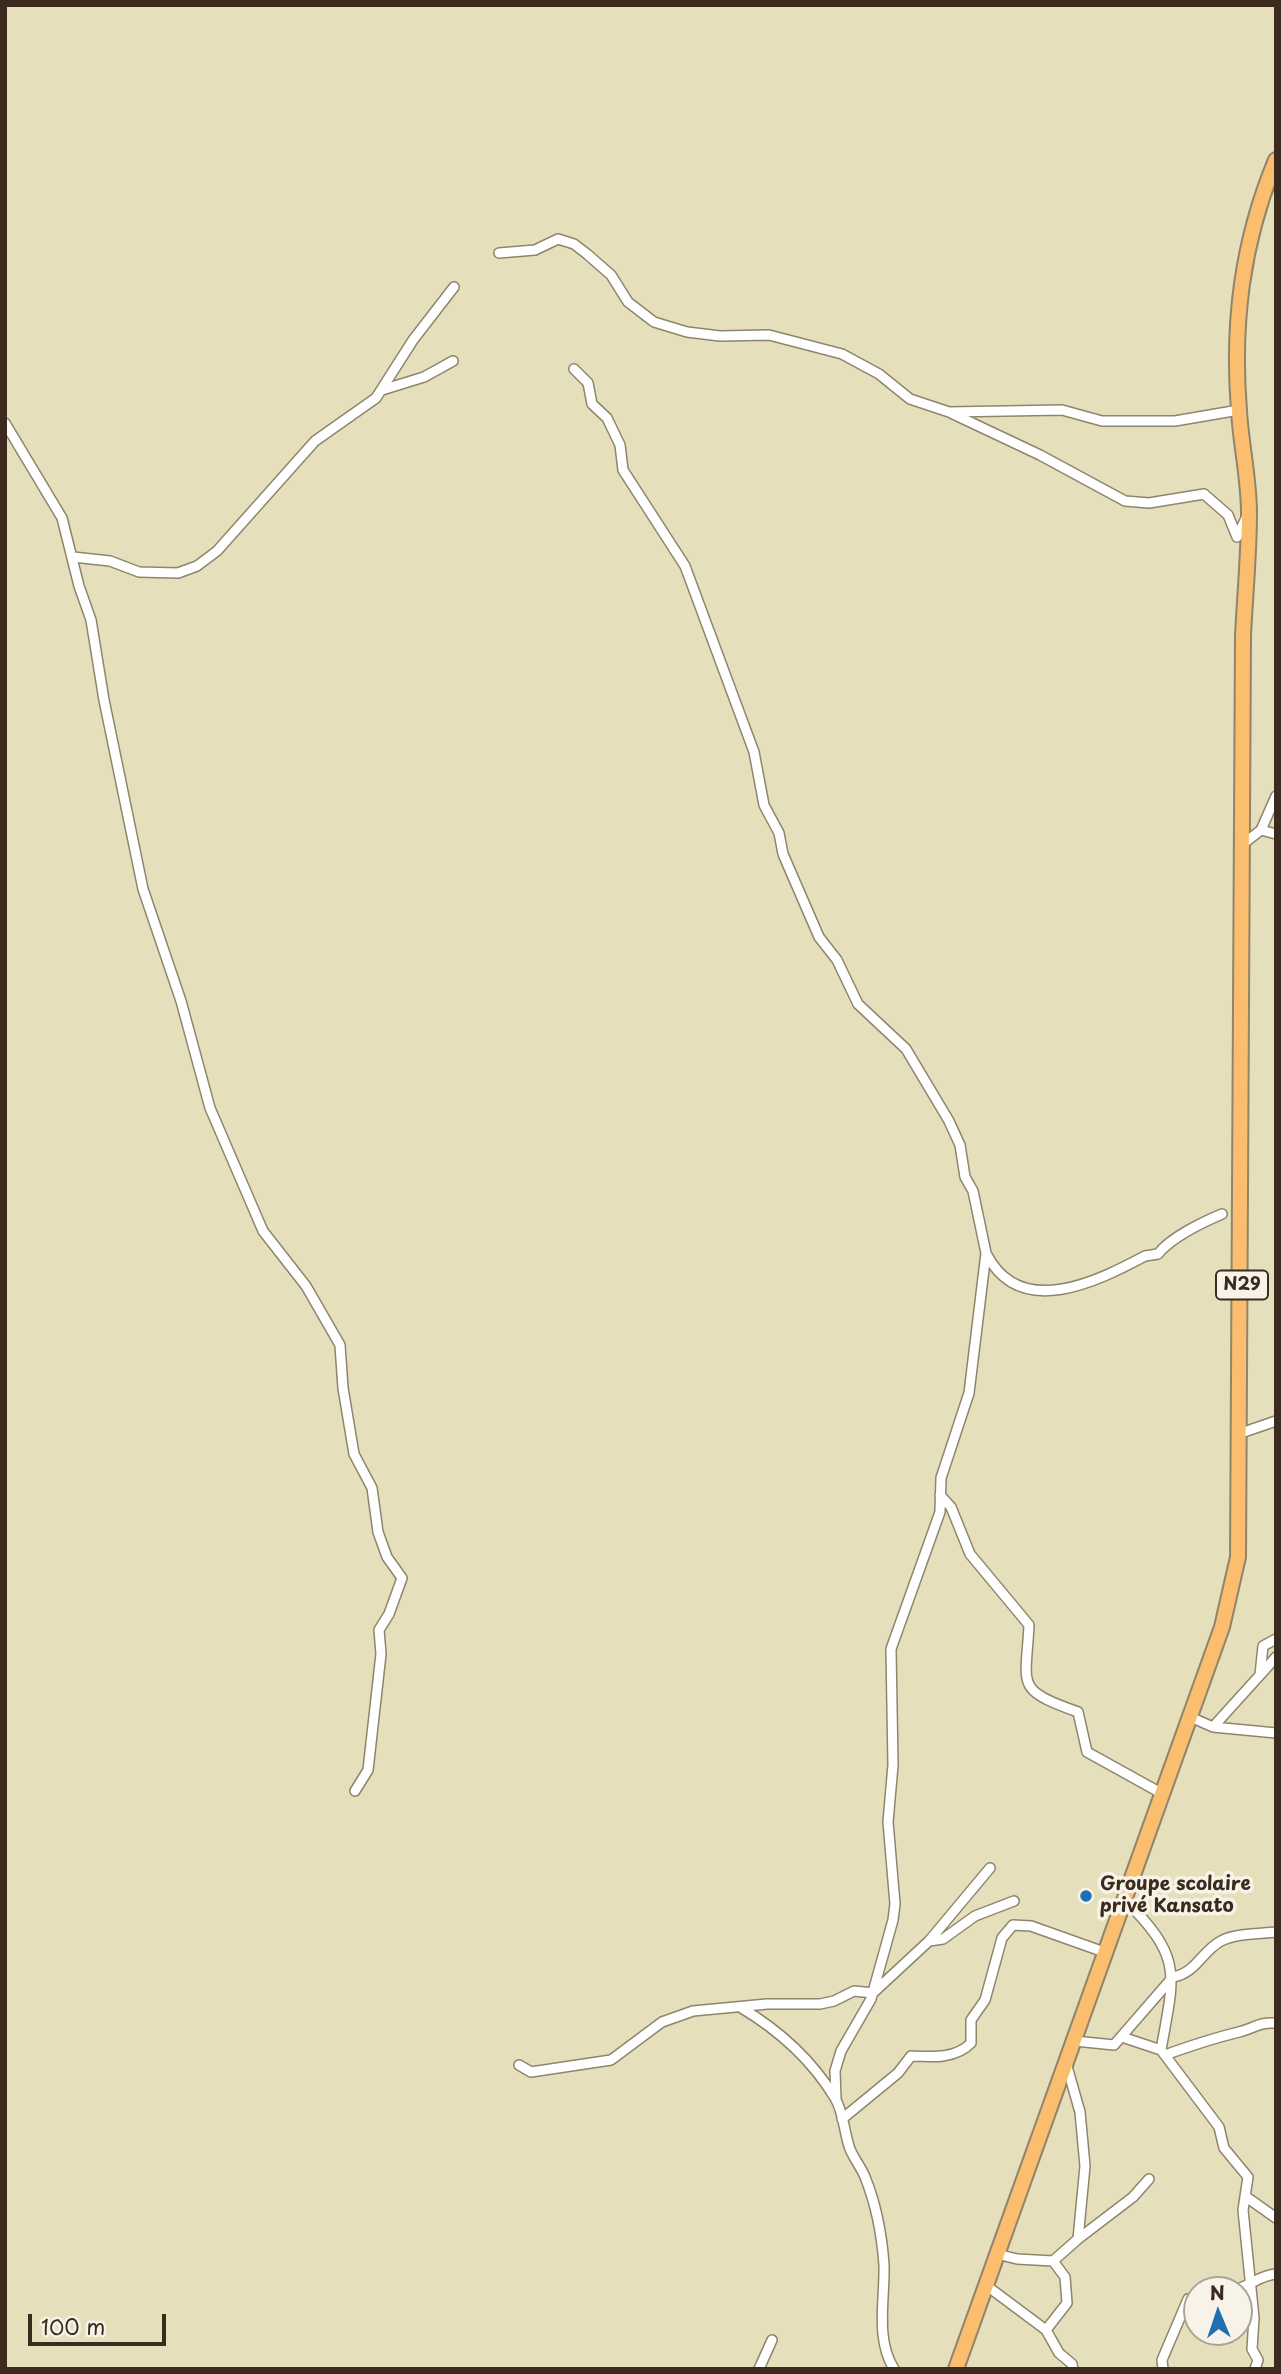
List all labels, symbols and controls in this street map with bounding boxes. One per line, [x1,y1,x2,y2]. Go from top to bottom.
road number: N29 [1216,1270,1268,1300]
place label: Groupe scolaire privé Kansato [1100,1874,1251,1918]
marker: Groupe scolaire privé Kansato [1078,1888,1094,1904]
north arrow [1183,2276,1253,2346]
text: N [1209,2278,1225,2306]
scale bar [32,2300,170,2344]
text: 100 m [41,2310,105,2342]

